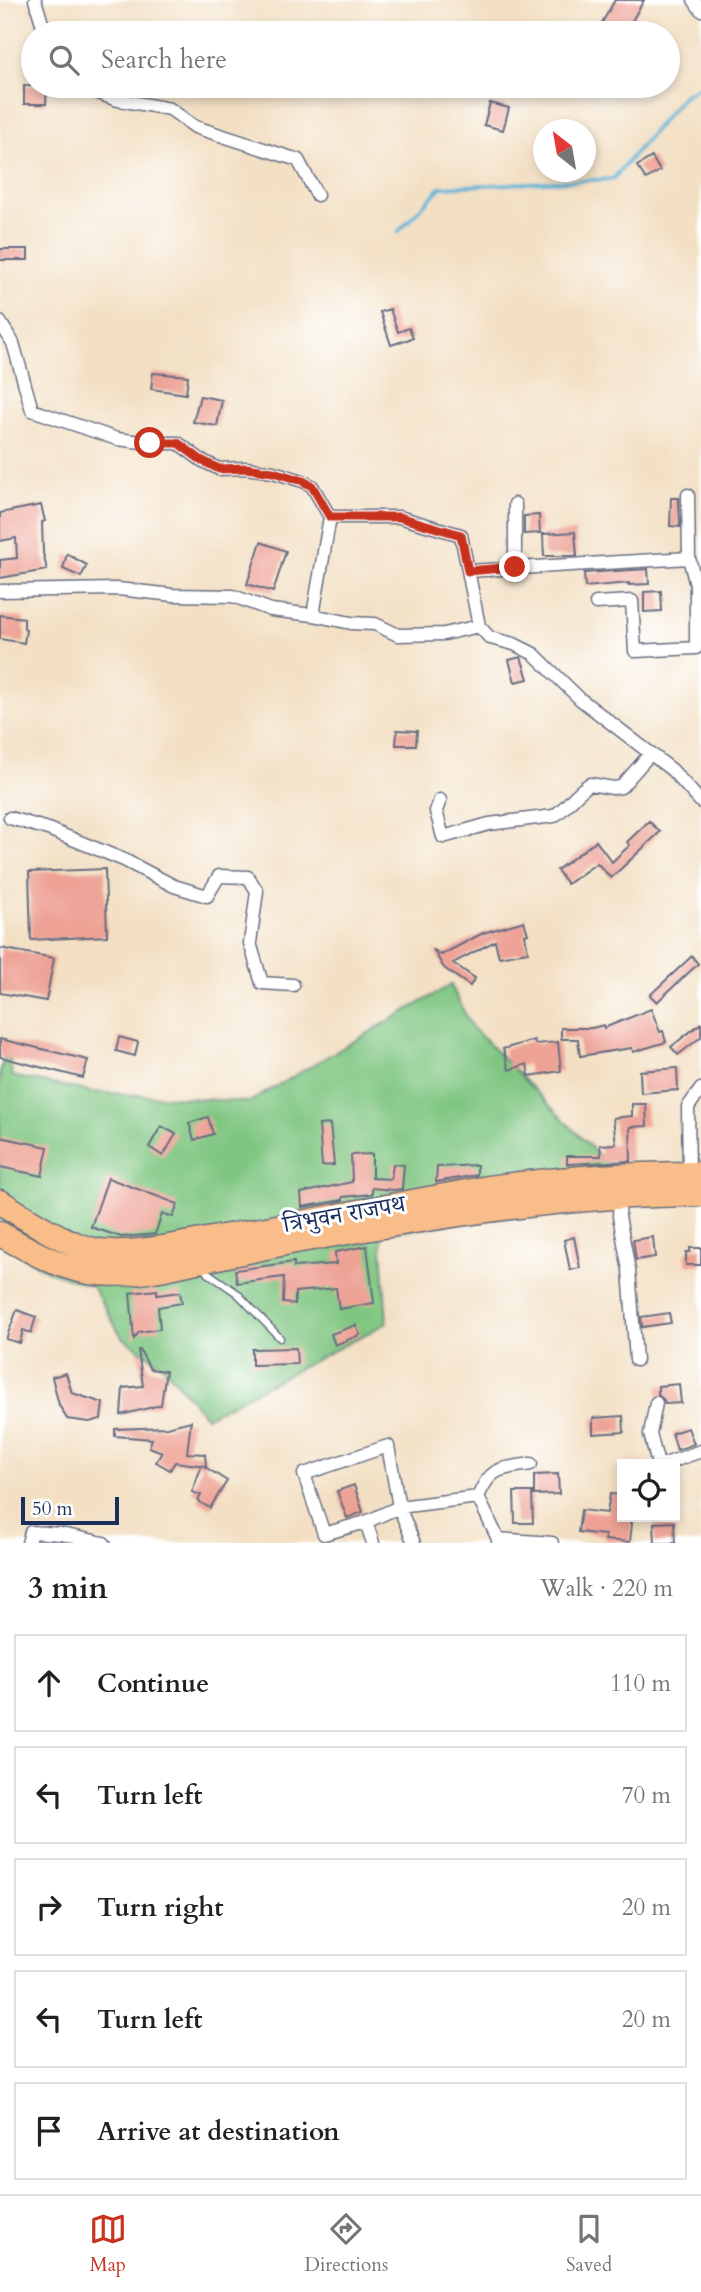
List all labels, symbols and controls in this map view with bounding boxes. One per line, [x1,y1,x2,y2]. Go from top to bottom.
search box [21,21,680,98]
icon: search [45,41,83,79]
text: Search here [101,42,227,77]
north arrow [533,119,596,182]
route start [134,427,165,458]
route end [499,551,530,582]
street label: त्रिभुवन राजपथ [279,1187,409,1242]
map controls [617,1459,680,1522]
button: locate [617,1459,680,1522]
scale bar [21,1494,119,1526]
text: 50 m [32,1496,73,1522]
text: 3 min [28,1568,108,1609]
text: Walk · 220 m [540,1573,673,1604]
icon: ahead [30,1664,68,1702]
text: Continue [97,1666,209,1701]
text: 110 m [610,1668,671,1699]
icon: left [30,1776,68,1814]
text: Turn left [97,1778,202,1813]
text: 70 m [622,1780,671,1811]
icon: right [30,1888,68,1926]
text: Turn right [97,1890,224,1925]
text: 20 m [622,1892,671,1923]
icon: left [30,2000,68,2038]
text: Turn left [97,2002,202,2037]
text: 20 m [622,2004,671,2035]
icon: arrive [30,2112,68,2150]
text: Arrive at destination [97,2114,340,2149]
tab: Map [89,2210,127,2278]
tab: Directions [305,2210,388,2278]
tab: Saved [566,2210,612,2278]

